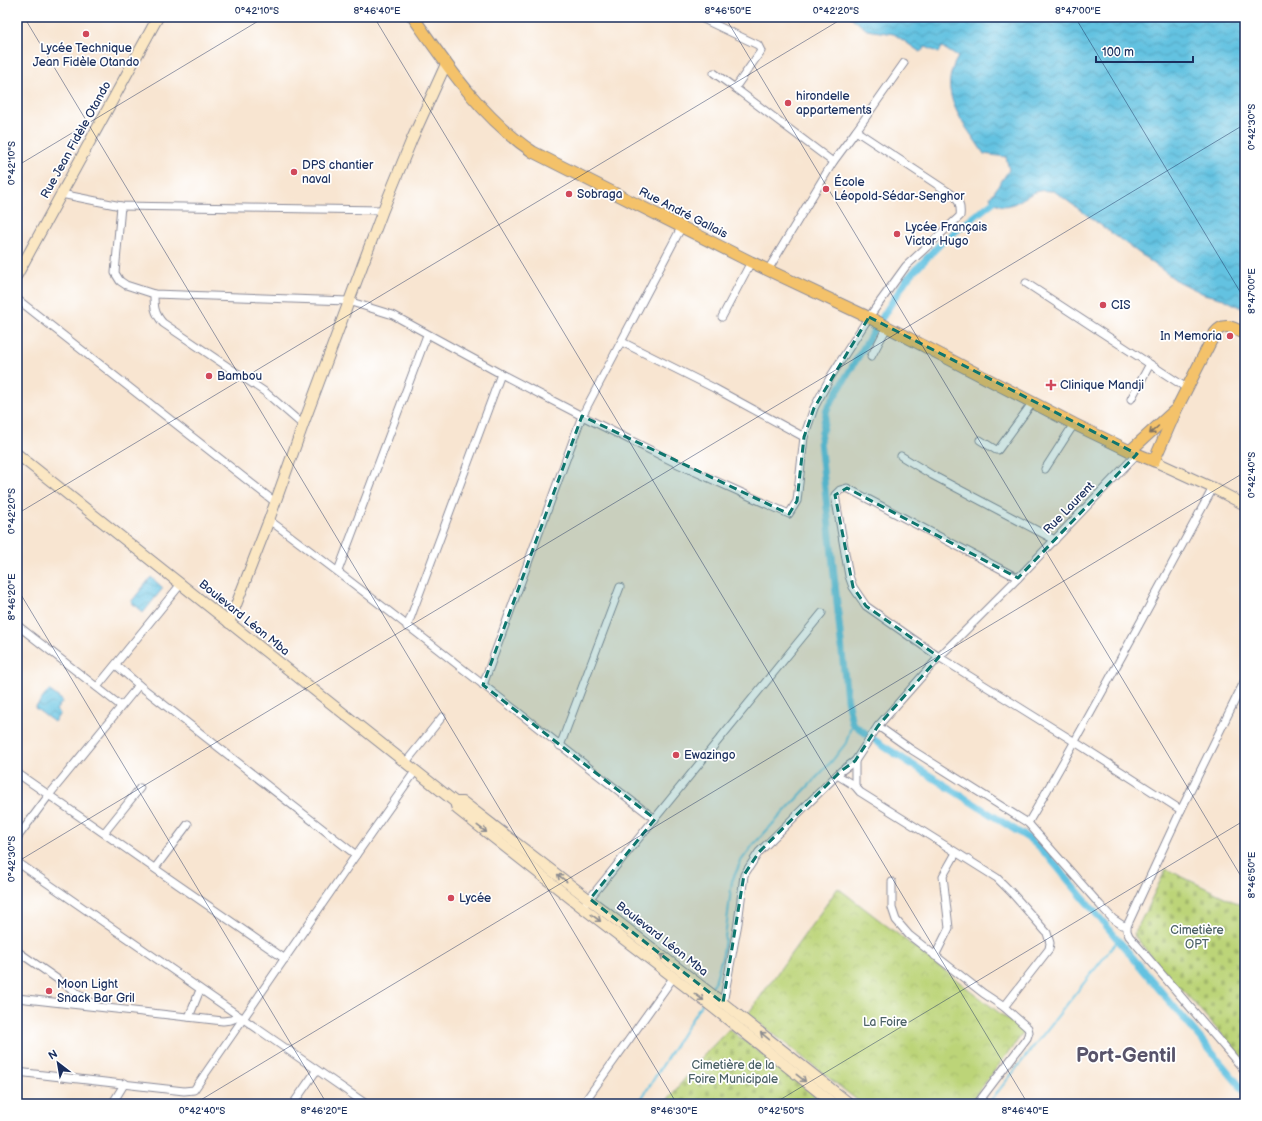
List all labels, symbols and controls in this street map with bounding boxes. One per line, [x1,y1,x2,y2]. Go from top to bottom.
text: 0°42'10"S [235,5,279,17]
text: 8°46'40"E [353,5,401,17]
text: 8°46'50"E [705,5,752,17]
text: 0°42'20"S [813,5,859,17]
text: 8°47'00"E [1055,5,1101,17]
marker: Lycée Technique Jean Fidèle Otando [81,29,91,39]
scale bar [1096,38,1193,64]
place label: Lycée Technique Jean Fidèle Otando [33,41,140,70]
text: 100 m [1102,45,1134,60]
street label: Rue Jean Fidèle Otando [38,79,115,201]
place label: hirondelle appartements [796,89,872,118]
marker: hirondelle appartements [783,98,793,108]
text: 0°42'30"S [1246,104,1258,150]
text: 0°42'10"S [6,141,18,185]
place label: DPS chantier naval [302,158,374,187]
marker: DPS chantier naval [289,167,299,177]
place label: École Léopold-Sédar-Senghor [834,174,965,204]
street label: Rue André Gallais [636,184,730,242]
marker: École Léopold-Sédar-Senghor [821,184,831,194]
place label: Sobraga [577,187,623,202]
marker: Sobraga [564,189,574,199]
place label: Lycée Français Victor Hugo [905,220,987,249]
marker: Lycée Français Victor Hugo [892,229,902,239]
text: 8°47'00"E [1246,268,1258,314]
place label: CIS [1111,298,1131,313]
marker: CIS [1098,300,1108,310]
place label: In Memoria [1160,329,1222,344]
marker: In Memoria [1225,331,1235,341]
place label: Bambou [217,369,262,384]
marker: Bambou [204,371,214,381]
place label: Clinique Mandji [1060,378,1144,393]
marker: Clinique Mandji [1045,379,1057,391]
one-way arrow [1148,425,1159,434]
text: 0°42'40"S [1246,452,1258,498]
street label: Rue Laurent [1040,478,1098,537]
text: 0°42'20"S [6,488,18,534]
text: 8°46'20"E [6,573,18,621]
street label: Boulevard Léon Mba [196,577,293,659]
place label: Ewazingo [684,748,736,763]
marker: Ewazingo [671,750,681,760]
one-way arrow [477,824,488,833]
text: 0°42'30"S [6,836,18,882]
text: 8°46'50"E [1246,851,1258,898]
one-way arrow [557,874,568,882]
place label: Lycée [459,891,491,906]
marker: Lycée [446,893,456,903]
street label: Boulevard Léon Mba [613,898,711,980]
one-way arrow [590,913,601,922]
park label: Cimetière OPT [1170,923,1224,952]
one-way arrow [659,954,670,962]
place label: Moon Light Snack Bar Gril [57,977,135,1006]
marker: Moon Light Snack Bar Gril [44,986,54,996]
one-way arrow [693,993,704,1001]
park label: La Foire [863,1015,907,1030]
one-way arrow [759,1032,770,1041]
north arrow [38,1043,78,1083]
district label: Port-Gentil [1076,1044,1176,1068]
text: N [46,1047,60,1063]
park label: Cimetière de la Foire Municipale [688,1058,778,1087]
one-way arrow [795,1073,806,1082]
text: 0°42'40"S [179,1105,225,1117]
text: 8°46'20"E [301,1105,348,1117]
text: 8°46'30"E [650,1105,698,1117]
text: 0°42'50"S [758,1105,804,1117]
text: 8°46'40"E [1001,1105,1049,1117]

